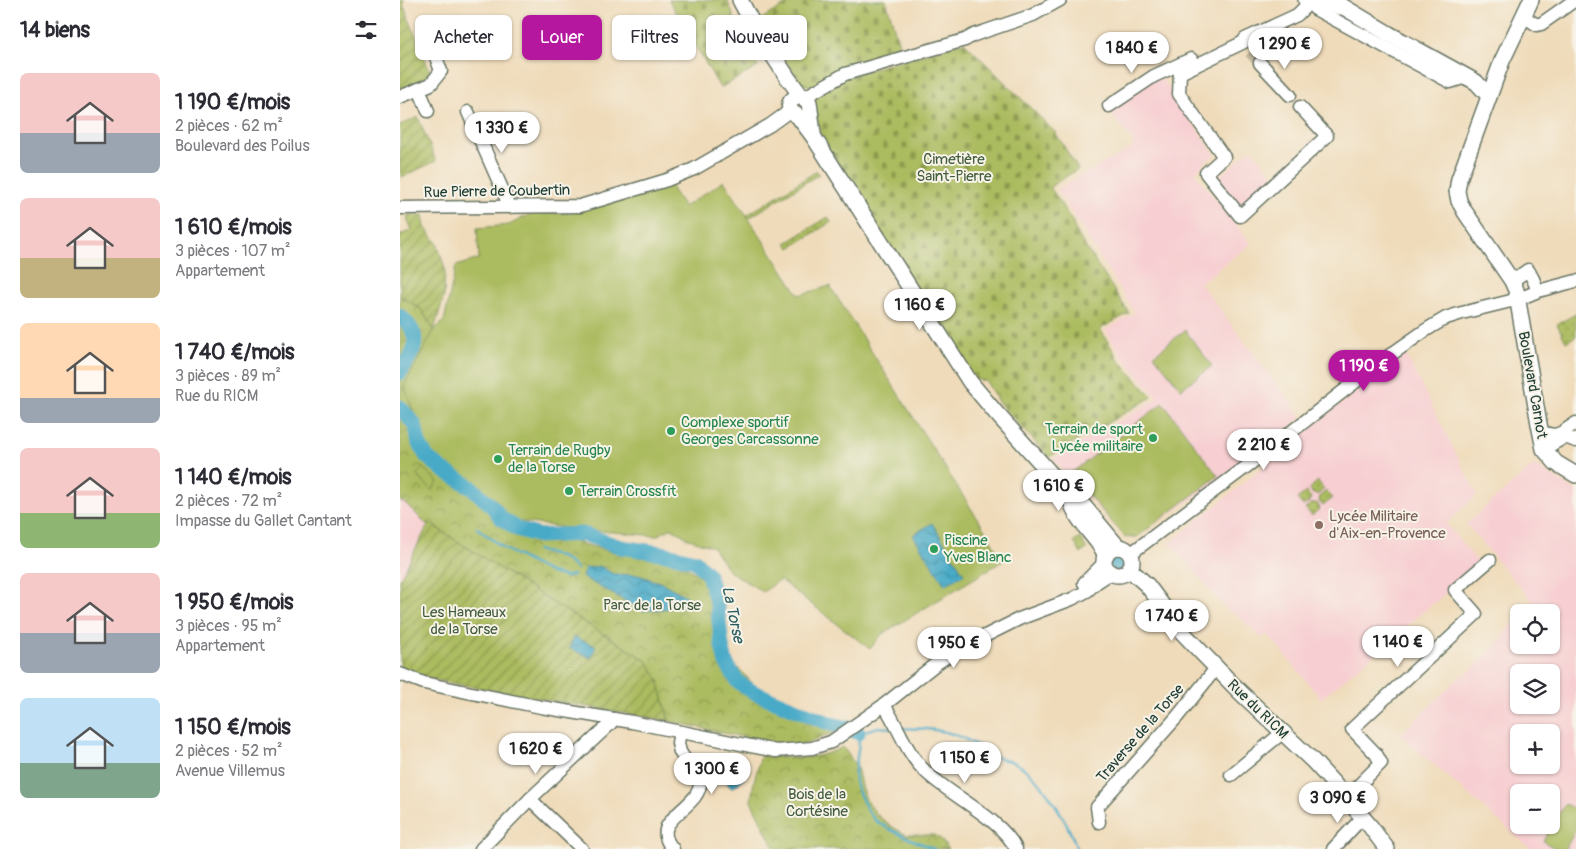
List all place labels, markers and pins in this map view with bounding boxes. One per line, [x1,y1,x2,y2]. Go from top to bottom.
pin: 1 290 € [1239,28,1331,70]
pin: 1 840 € [1086,32,1178,74]
pin: 1 330 € [456,112,548,154]
pin: 1 160 € [874,288,966,331]
pin: 1 190 € [1318,350,1410,392]
place label: Complexe sportif Georges Carcassonne [681,413,819,449]
place label: Terrain de sport Lycée militaire [1045,420,1144,456]
marker: Complexe sportif Georges Carcassonne [665,425,677,437]
pin: 2 210 € [1218,428,1310,471]
marker: Terrain de sport Lycée militaire [1147,432,1159,444]
place label: Terrain de Rugby de la Torse [508,441,611,477]
marker: Terrain de Rugby de la Torse [492,453,504,465]
pin: 1 610 € [1013,470,1105,512]
place label: Terrain Crossfit [579,482,677,501]
marker: Terrain Crossfit [563,485,575,497]
place label: Lycée Militaire d'Aix-en-Provence [1329,507,1446,543]
marker: Lycée Militaire d'Aix-en-Provence [1313,519,1325,531]
place label: Piscine Yves Blanc [943,531,1012,567]
marker: Piscine Yves Blanc [928,543,940,555]
pin: 1 740 € [1126,600,1218,642]
pin: 1 950 € [908,626,1000,669]
pin: 1 140 € [1352,626,1444,668]
pin: 1 620 € [490,732,582,775]
pin: 1 150 € [919,742,1011,784]
pin: 1 300 € [666,752,758,795]
pin: 3 090 € [1292,782,1384,824]

